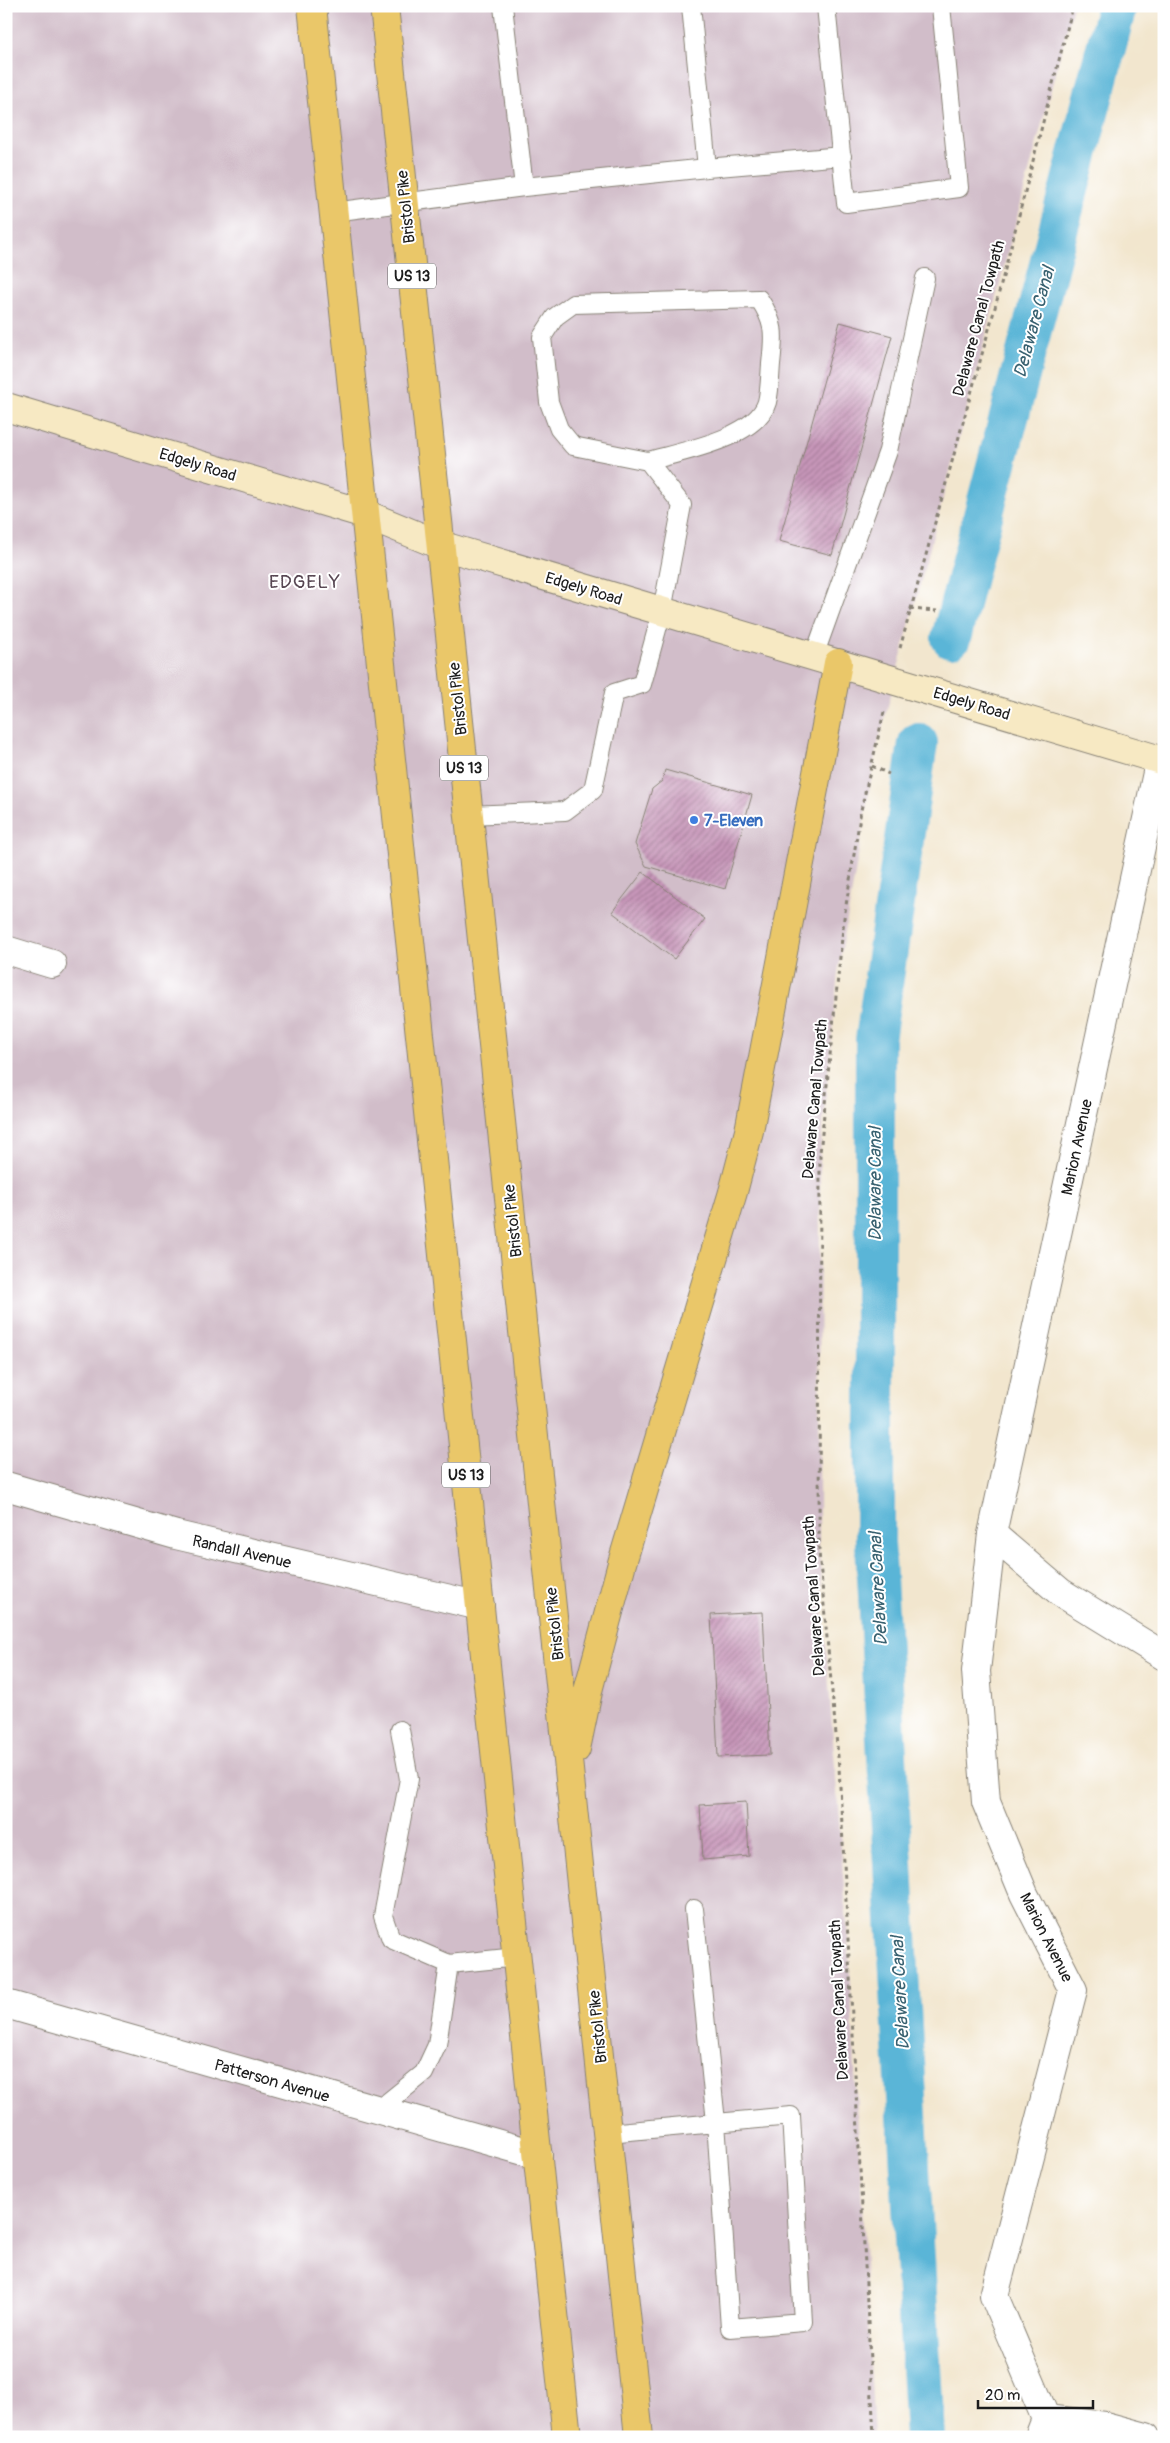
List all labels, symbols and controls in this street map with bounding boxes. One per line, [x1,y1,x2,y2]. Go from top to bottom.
street label: Bristol Pike [392,169,420,244]
street label: Delaware Canal Towpath [949,238,1009,398]
water label: Delaware Canal [1009,262,1061,380]
road number: US 13 [388,264,436,288]
street label: Edgely Road [157,444,239,486]
street label: Edgely Road [543,568,625,610]
district label: EDGELY [269,570,341,594]
street label: Bristol Pike [444,661,472,736]
street label: Edgely Road [931,683,1013,725]
road number: US 13 [440,756,488,780]
place label: 7-Eleven [704,811,763,831]
marker: 7-Eleven [688,814,700,826]
street label: Delaware Canal Towpath [798,1018,832,1180]
street label: Marion Avenue [1057,1097,1097,1197]
water label: Delaware Canal [864,1125,887,1241]
street label: Bristol Pike [499,1183,527,1258]
road number: US 13 [442,1462,490,1488]
street label: Delaware Canal Towpath [798,1515,830,1677]
water label: Delaware Canal [864,1530,893,1646]
street label: Randall Avenue [190,1531,293,1573]
street label: Bristol Pike [541,1586,569,1661]
street label: Marion Avenue [1015,1889,1077,1986]
street label: Delaware Canal Towpath [825,1919,853,2081]
water label: Delaware Canal [886,1934,915,2050]
street label: Bristol Pike [584,1989,612,2064]
street label: Patterson Avenue [212,2055,332,2107]
scale bar [978,2378,1092,2410]
text: 20 m [985,2386,1020,2405]

